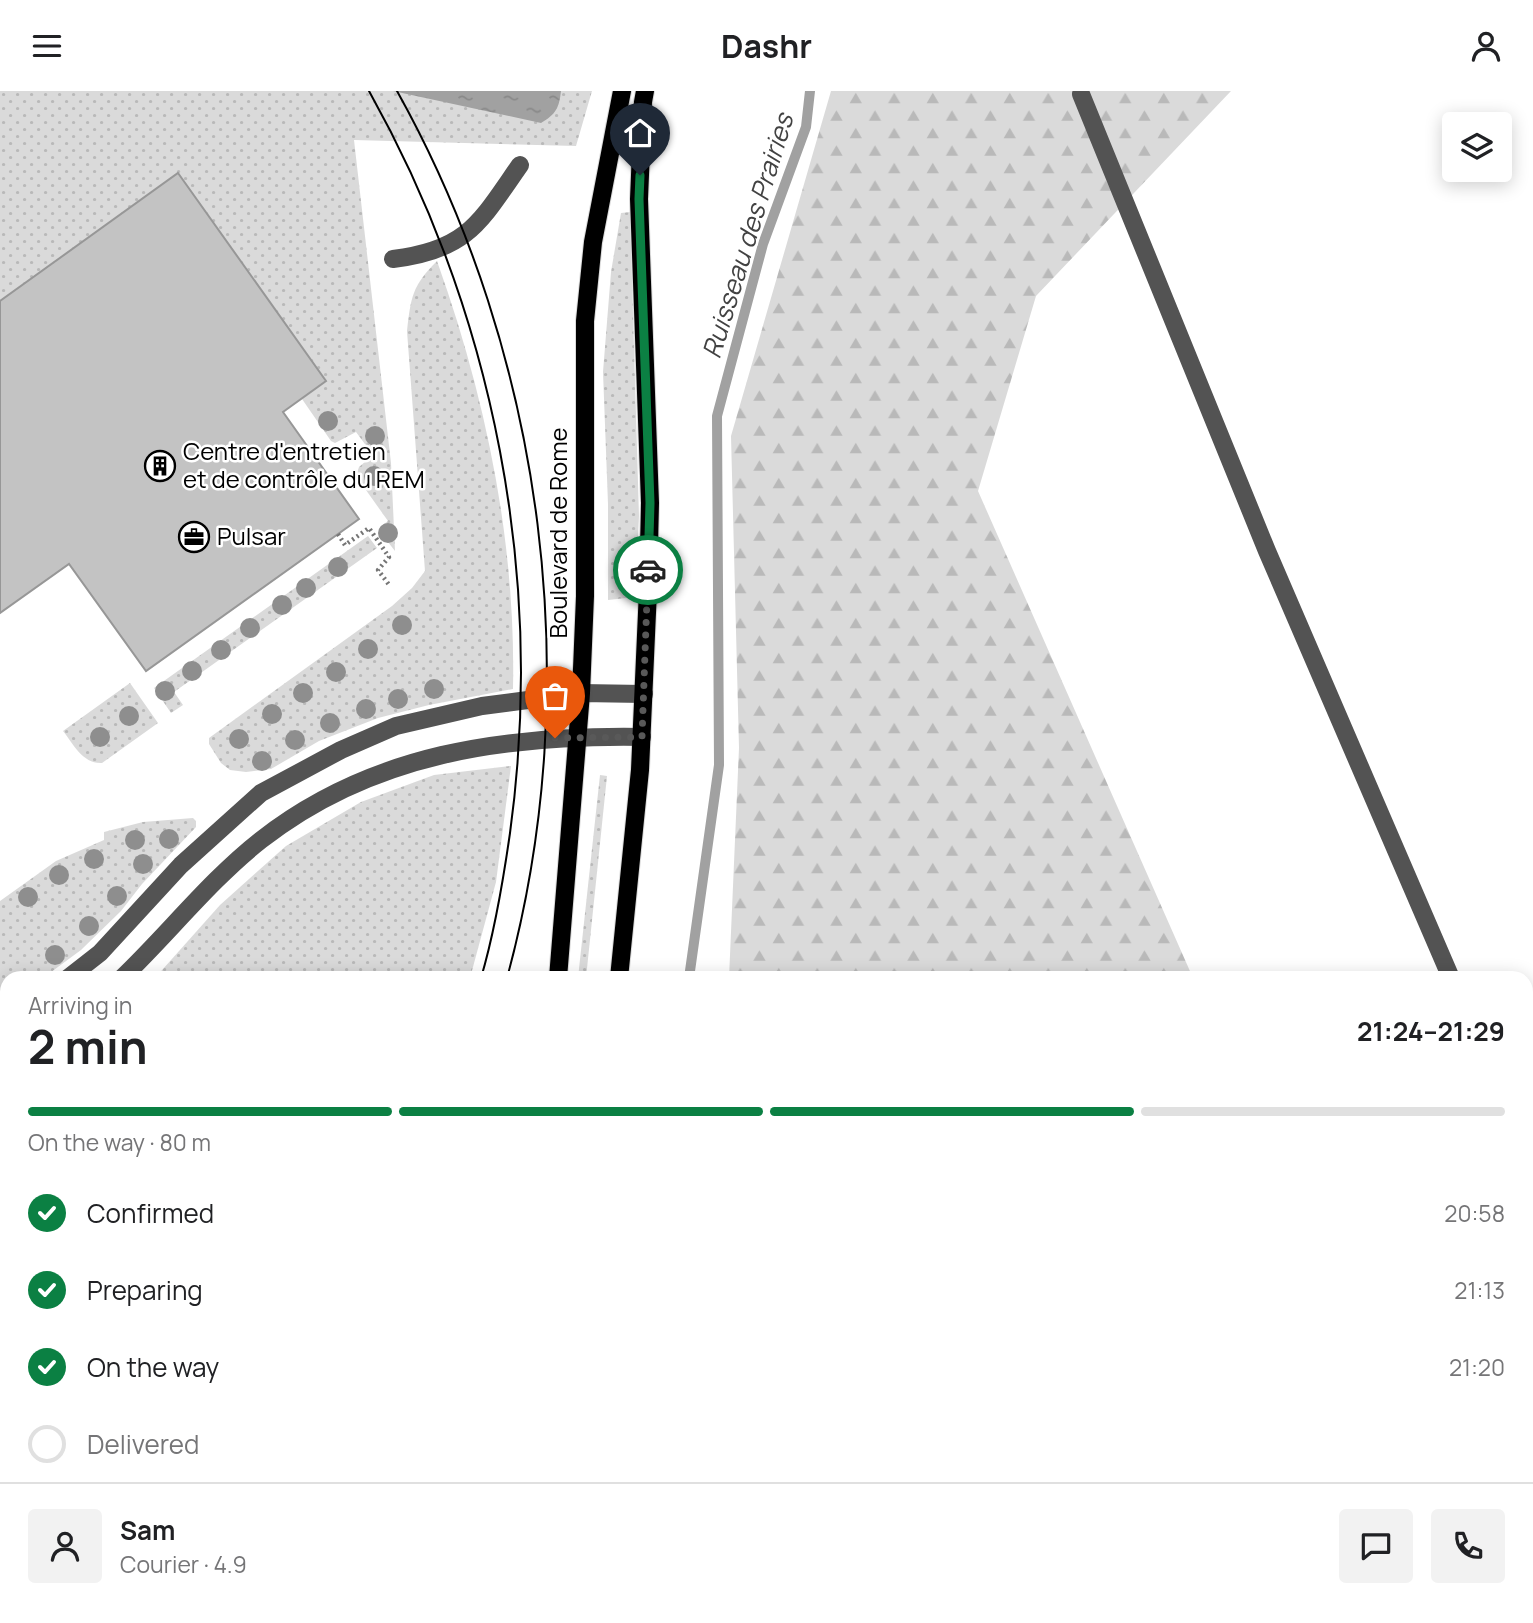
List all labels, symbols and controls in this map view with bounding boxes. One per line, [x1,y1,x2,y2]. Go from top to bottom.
text: Dashr [721,24,812,68]
icon: menu [28,27,66,65]
icon: person [1467,27,1505,65]
pin [610,103,670,175]
water label: Ruisseau des Prairies [693,107,802,362]
map controls [1442,112,1512,182]
button: layers [1442,112,1512,182]
icon: home [621,114,659,152]
street label: Boulevard de Rome [541,427,574,639]
place label: Centre d'entretien et de contrôle du REM [183,434,425,495]
building icon: Centre d'entretien et de contrôle du REM [143,449,177,483]
place label: Pulsar [217,519,286,552]
office icon: Pulsar [177,520,211,554]
courier [613,535,683,605]
icon: car [629,551,667,589]
pin [525,666,585,738]
icon: bag [536,677,574,715]
text: Arriving in [28,989,133,1021]
text: 21:24–21:29 [1357,1013,1505,1049]
text: 2 min [28,1015,148,1078]
text: On the way · 80 m [28,1126,211,1158]
icon: check [28,1194,66,1232]
text: Confirmed [87,1195,214,1231]
text: 20:58 [1444,1197,1505,1229]
icon: check [28,1271,66,1309]
text: Preparing [87,1272,203,1308]
text: 21:13 [1454,1274,1505,1306]
icon: check [28,1348,66,1386]
text: On the way [87,1349,219,1385]
text: 21:20 [1449,1351,1505,1383]
text: Delivered [87,1426,199,1462]
button: person [28,1509,102,1583]
button: chat [1339,1509,1413,1583]
button: phone [1431,1509,1505,1583]
text: Sam [120,1512,175,1548]
text: Courier · 4.9 [120,1548,247,1580]

